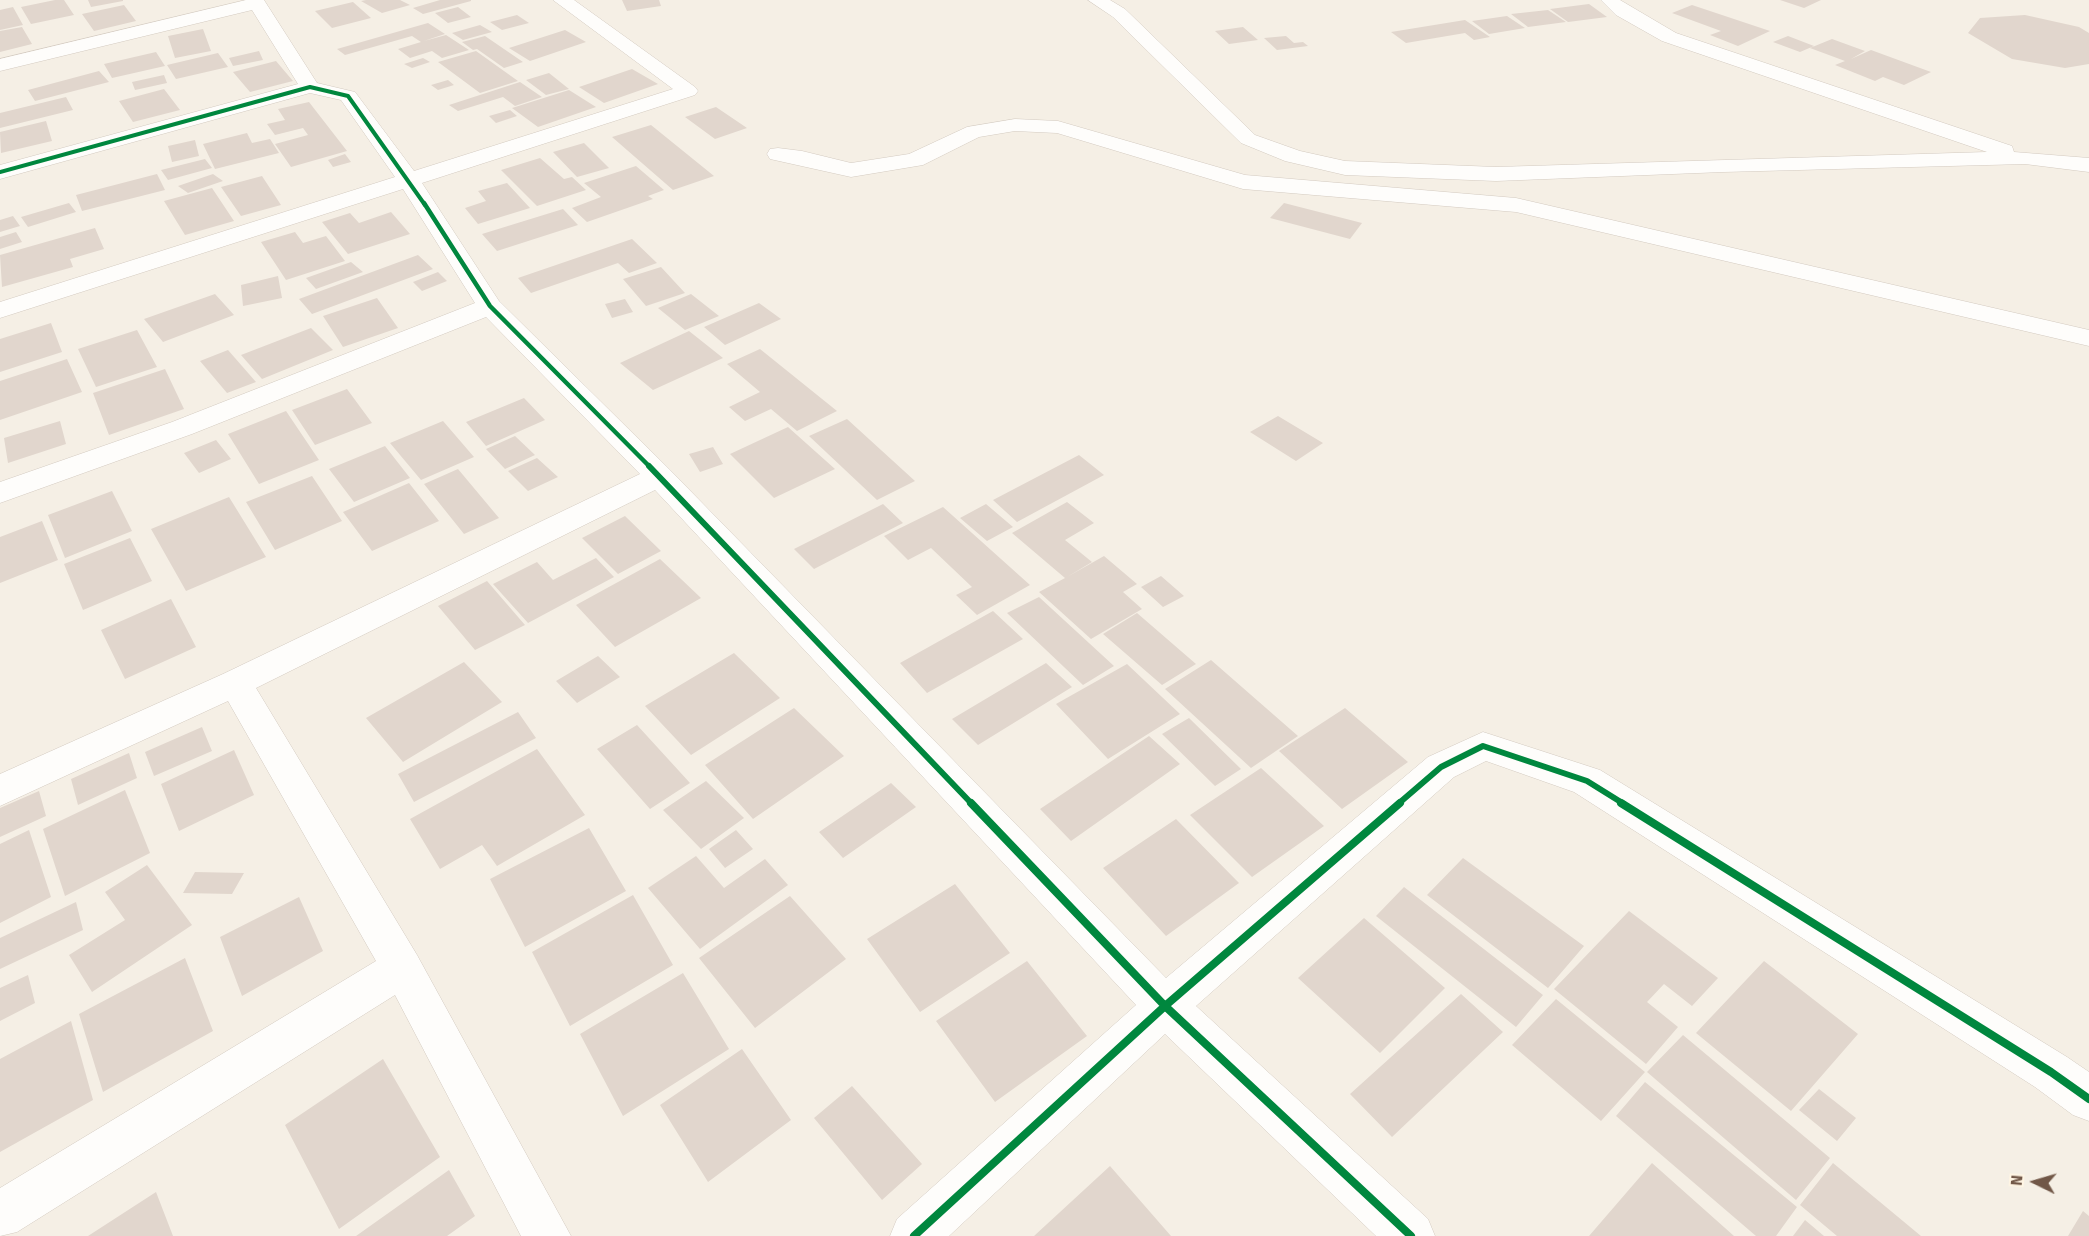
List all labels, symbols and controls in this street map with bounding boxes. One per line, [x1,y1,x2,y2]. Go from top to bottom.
north arrow [2005,1152,2065,1212]
text: N [2007,1174,2026,1187]

